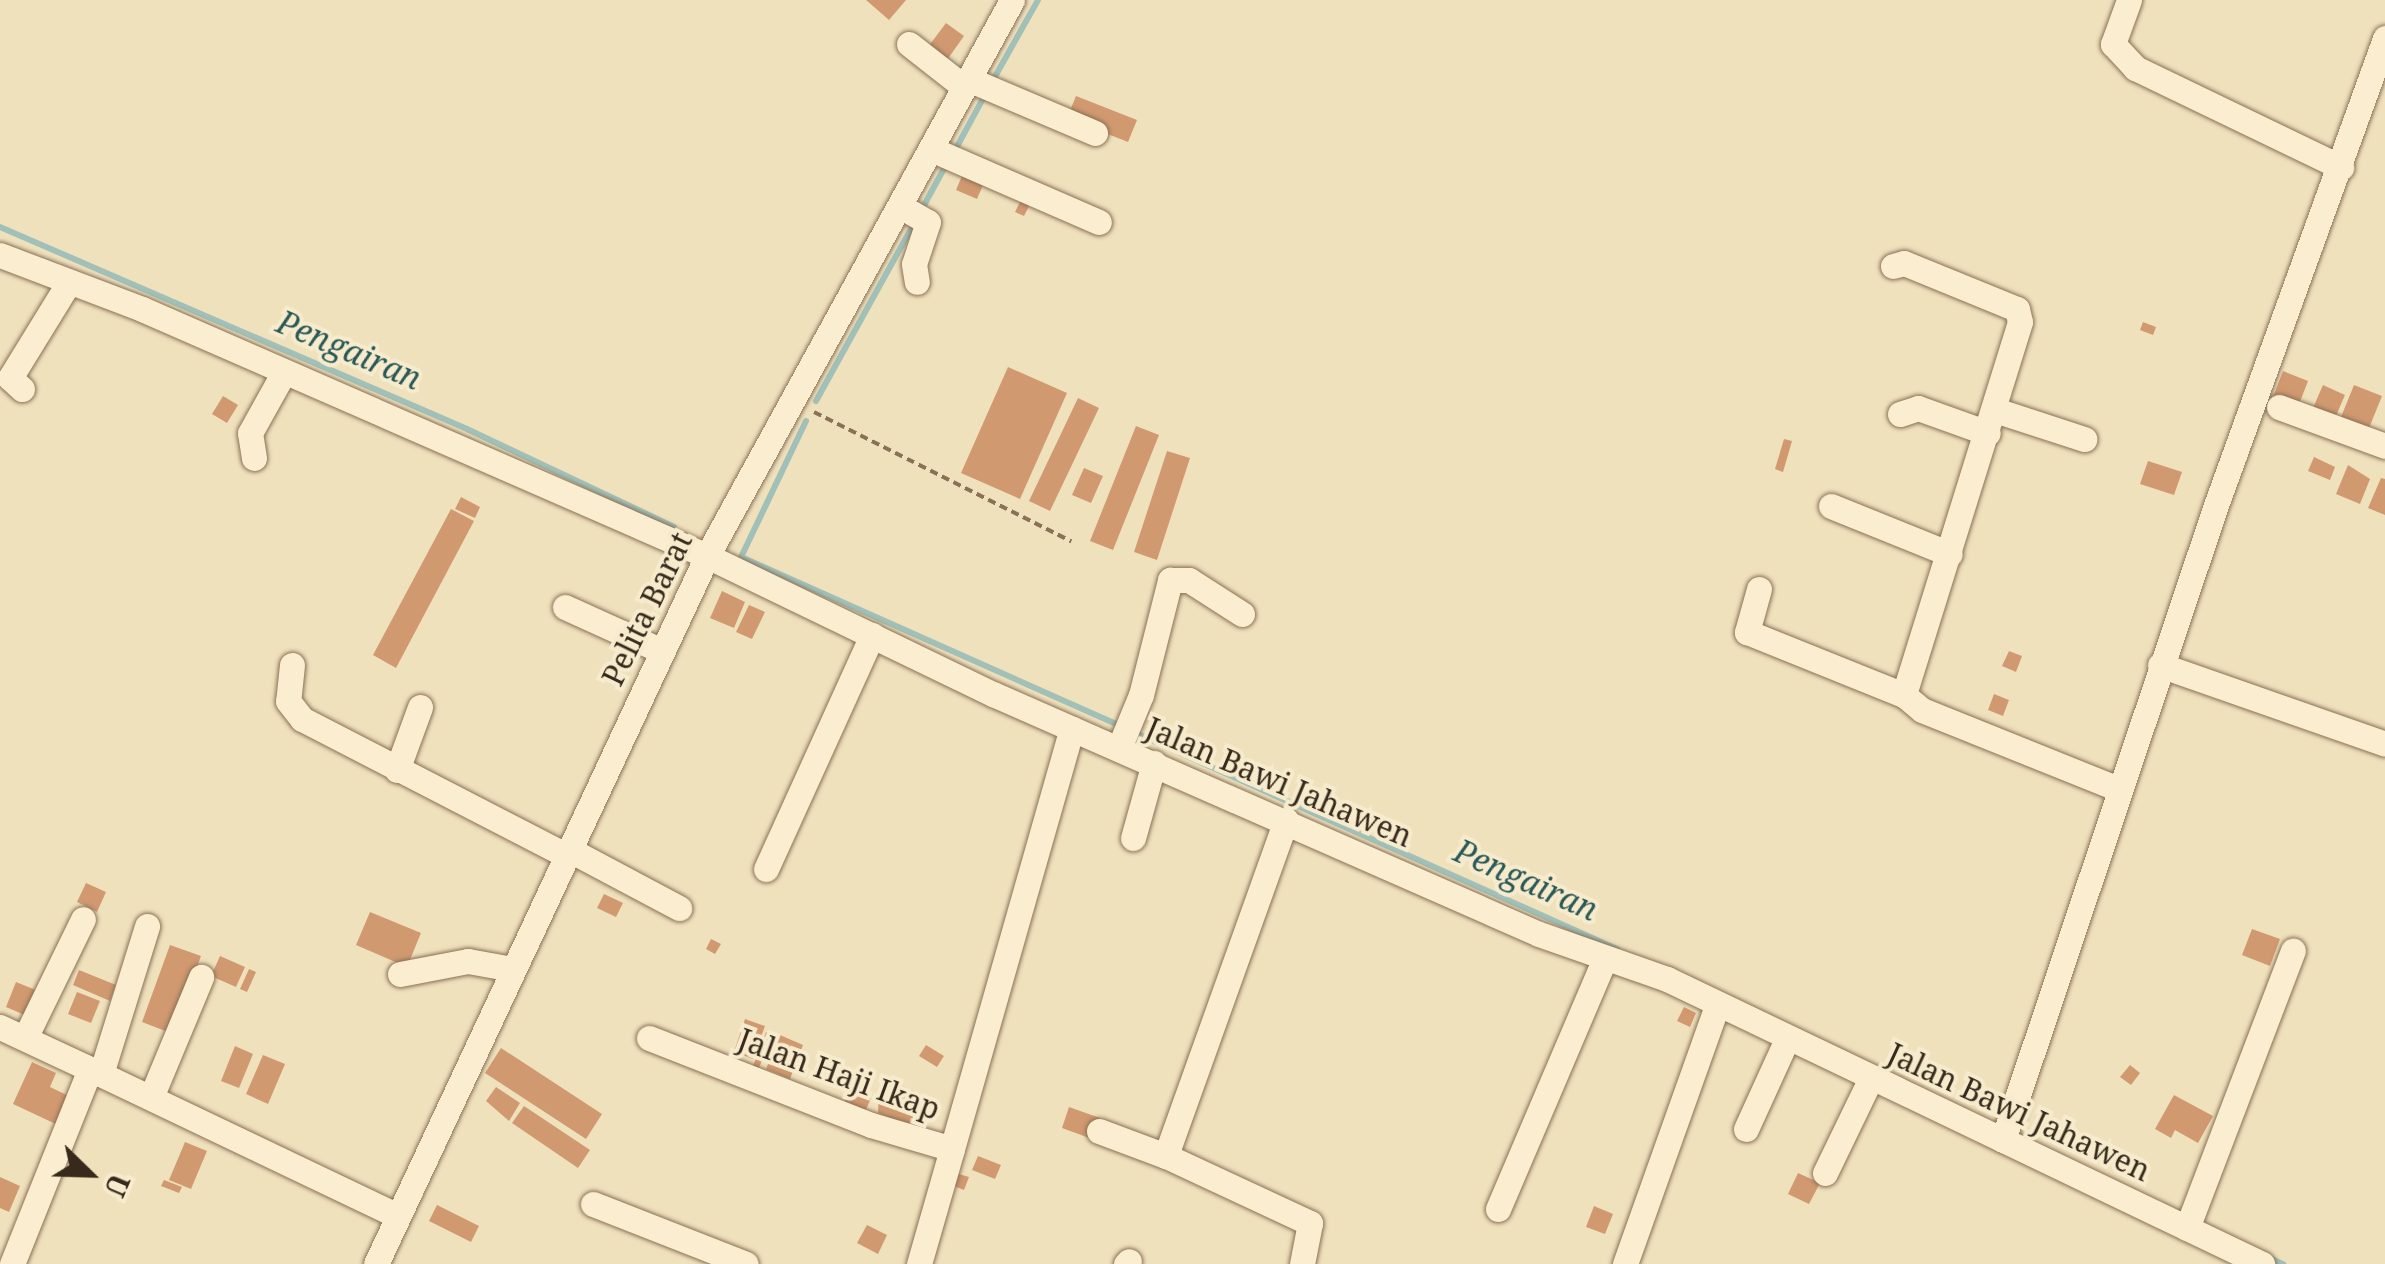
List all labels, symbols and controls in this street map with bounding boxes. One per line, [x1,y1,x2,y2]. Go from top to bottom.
water label: Pengairan [271,302,427,398]
street label: Pelita Barat [594,527,700,691]
street label: Jalan Bawi Jahawen [1141,710,1417,854]
water label: Pengairan [1448,831,1604,929]
street label: Jalan Haji Ikap [733,1021,945,1127]
street label: Jalan Bawi Jahawen [1882,1035,2156,1189]
north arrow [40,1124,140,1224]
text: U [96,1169,139,1203]

